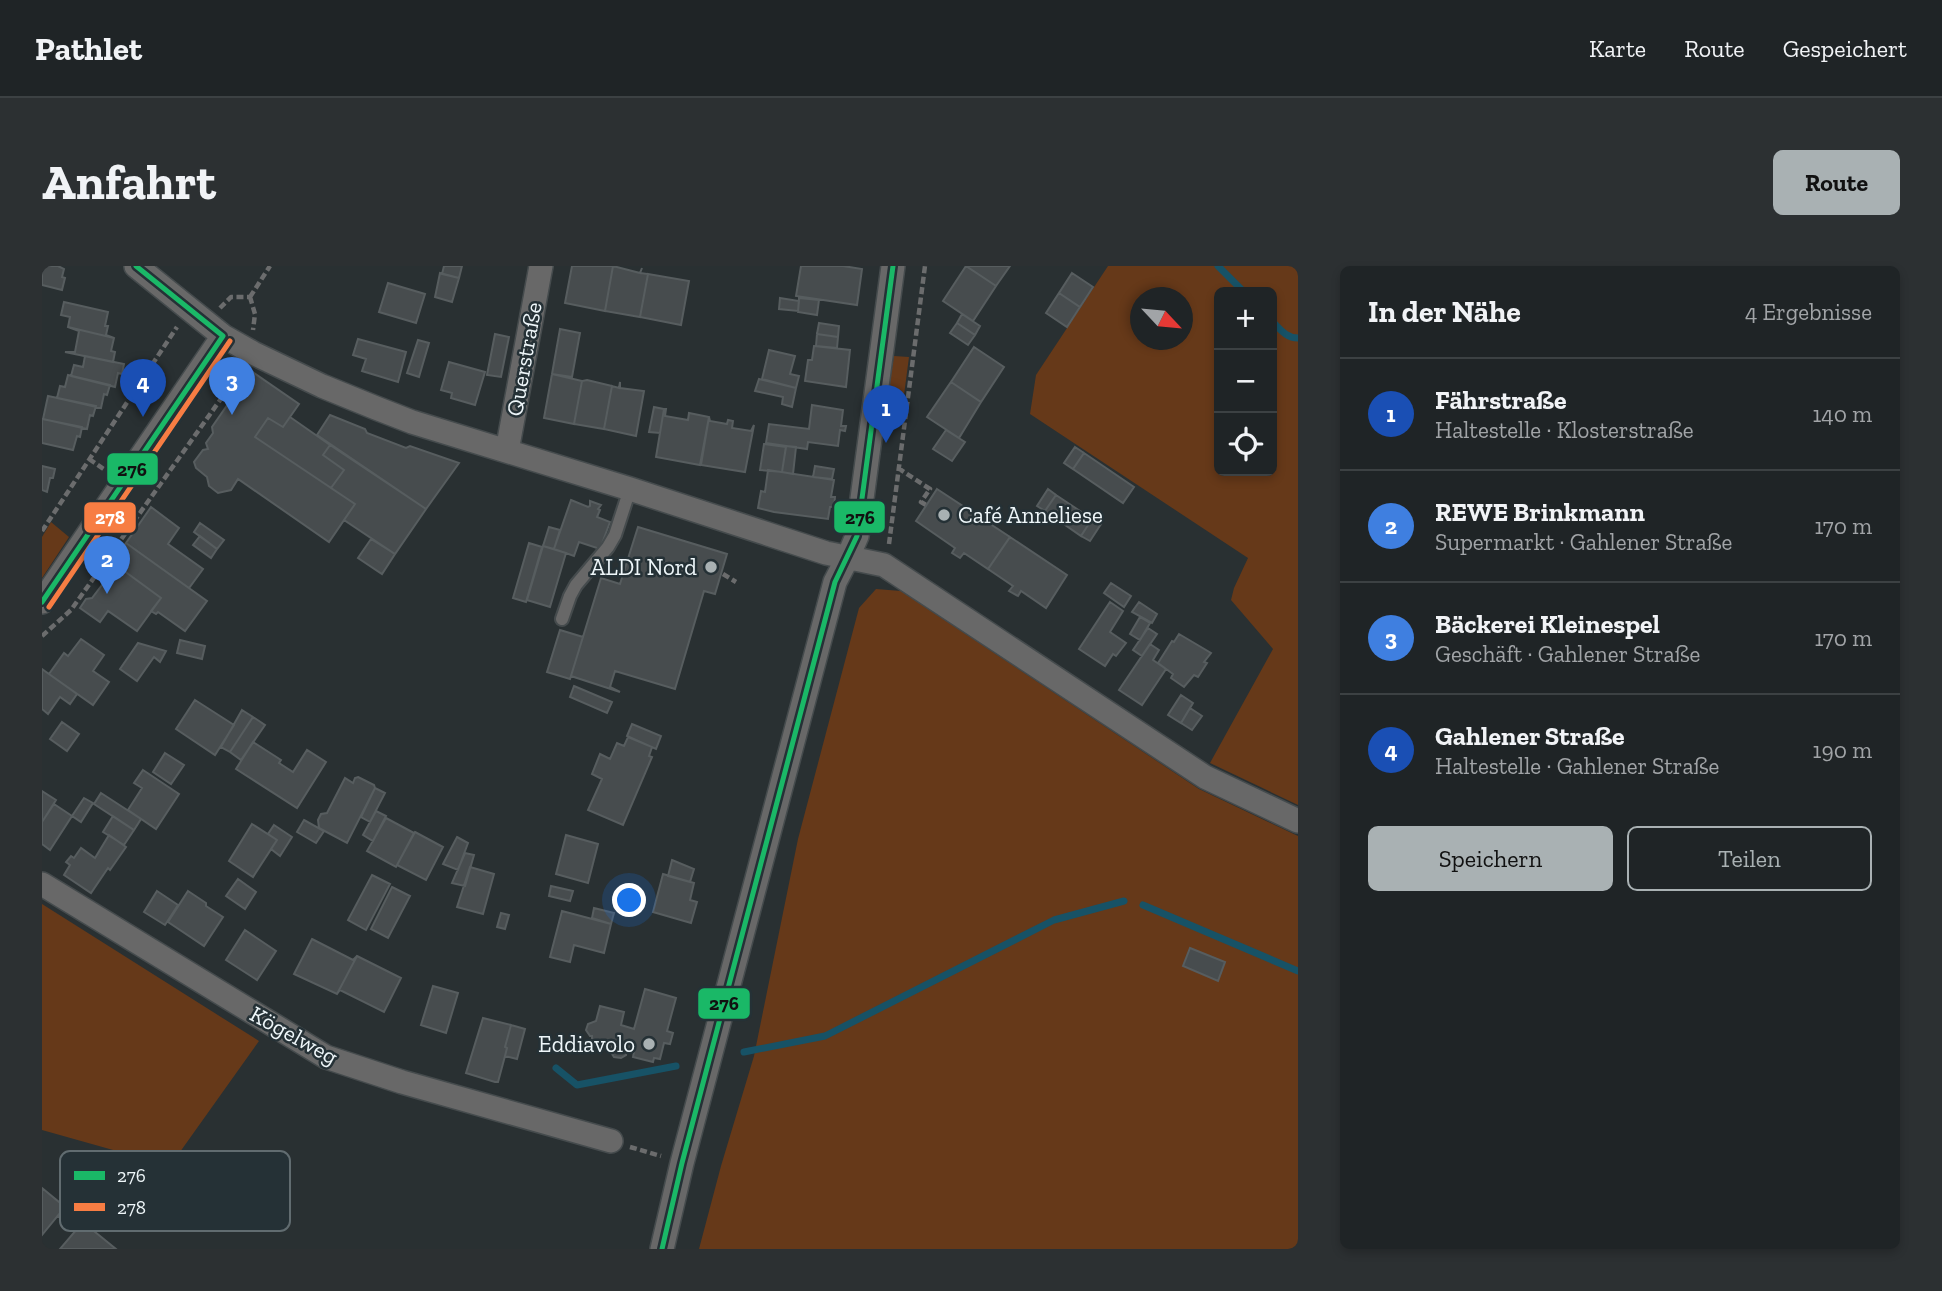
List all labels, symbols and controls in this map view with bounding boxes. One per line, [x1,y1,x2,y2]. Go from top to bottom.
text: Pathlet [35,29,142,68]
text: Karte [1589,34,1646,63]
text: Route [1684,34,1745,63]
text: Gespeichert [1783,34,1907,63]
button: Route [1773,150,1900,215]
text: Anfahrt [42,153,216,212]
north arrow [1130,287,1193,350]
map controls [1214,287,1277,476]
button: + [1214,287,1277,350]
text: In der Nähe [1368,294,1521,330]
text: 4 Ergebnisse [1745,298,1872,326]
street label: Querstraße [500,300,548,418]
button: − [1214,350,1277,413]
pin: 3 [209,357,255,415]
pin: 4 [120,359,166,417]
text: Fährstraße [1435,384,1566,416]
pin: 1 [863,385,909,443]
text: 1 [1386,400,1396,428]
text: 140 m [1812,400,1872,428]
button: locate [1214,413,1277,476]
text: Haltestelle · Klosterstraße [1435,416,1694,444]
line badge: 276 [106,452,159,486]
text: 276 [117,458,147,481]
text: REWE Brinkmann [1435,496,1645,528]
line badge: 276 [833,500,886,534]
line badge: 278 [83,501,137,534]
place label: Café Anneliese [958,501,1103,529]
text: 278 [95,506,125,529]
text: 276 [845,506,875,529]
marker: Café Anneliese [936,507,952,523]
text: 2 [1385,512,1397,540]
text: 170 m [1814,512,1872,540]
text: Supermarkt · Gahlener Straße [1435,528,1732,556]
pin: 2 [84,536,130,594]
place label: ALDI Nord [590,553,697,581]
marker: ALDI Nord [703,559,719,575]
text: Bäckerei Kleinespel [1435,608,1660,640]
text: 3 [1385,624,1397,652]
text: 170 m [1814,624,1872,652]
text: Geschäft · Gahlener Straße [1435,640,1700,668]
text: Gahlener Straße [1435,720,1625,752]
text: 4 [1384,736,1398,764]
text: 190 m [1813,736,1872,764]
text: Haltestelle · Gahlener Straße [1435,752,1719,780]
button: Speichern [1368,826,1613,891]
button: Teilen [1627,826,1872,891]
your location [612,883,646,917]
line badge: 276 [697,987,751,1020]
text: 276 [709,992,739,1015]
street label: Kögelweg [245,999,343,1071]
place label: Eddiavolo [538,1030,635,1058]
marker: Eddiavolo [641,1036,657,1052]
legend [60,1151,290,1231]
text: 276 [117,1164,146,1187]
text: 278 [117,1196,146,1219]

